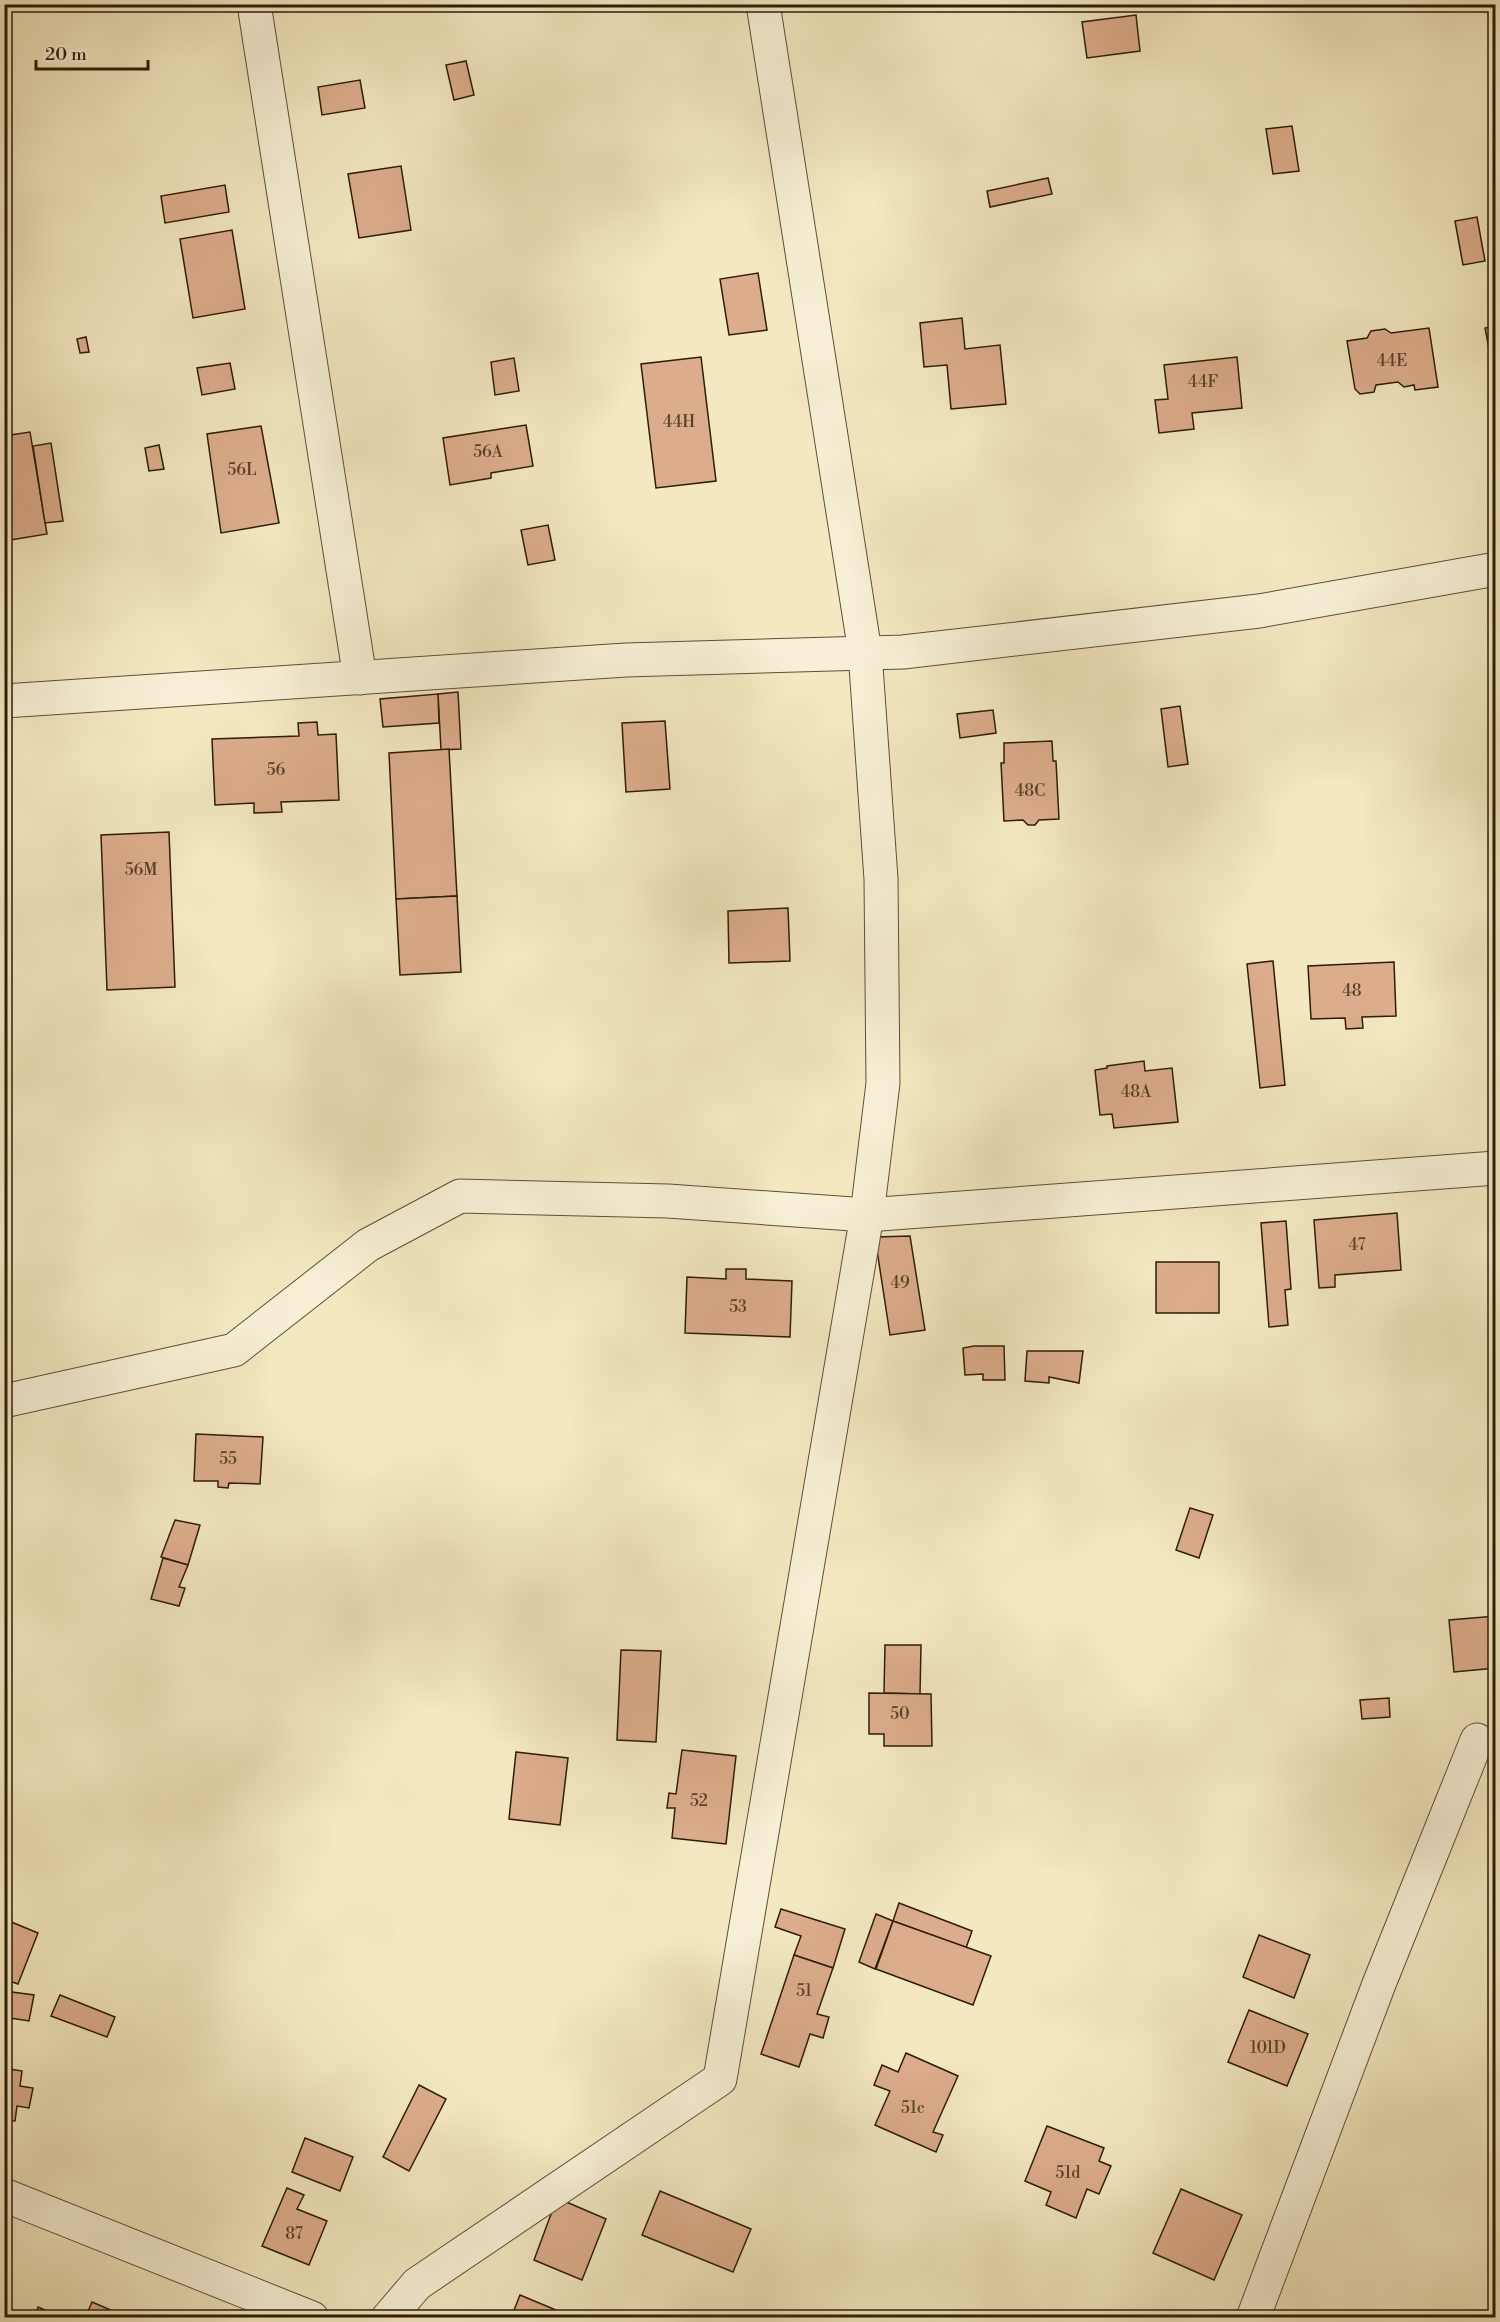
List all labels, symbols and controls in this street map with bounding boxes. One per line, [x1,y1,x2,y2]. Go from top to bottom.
scale bar [36,33,148,71]
text: 20 m [45,43,87,66]
house number: 44E [1377,351,1407,371]
house number: 44F [1188,372,1218,392]
house number: 44H [663,412,695,432]
house number: 56A [473,442,504,462]
house number: 56L [227,460,257,480]
house number: 56 [267,760,286,780]
house number: 48C [1015,781,1045,801]
house number: 56M [125,860,157,880]
house number: 48 [1342,981,1362,1001]
house number: 48A [1121,1082,1152,1102]
house number: 47 [1349,1235,1365,1255]
house number: 49 [890,1273,910,1293]
house number: 53 [729,1297,747,1317]
house number: 55 [219,1449,237,1469]
house number: 50 [890,1704,910,1724]
house number: 52 [690,1791,708,1811]
house number: 51 [796,1981,812,2001]
house number: 101D [1250,2038,1286,2058]
house number: 51c [901,2098,925,2118]
house number: 51d [1056,2163,1080,2183]
house number: 87 [285,2224,303,2244]

